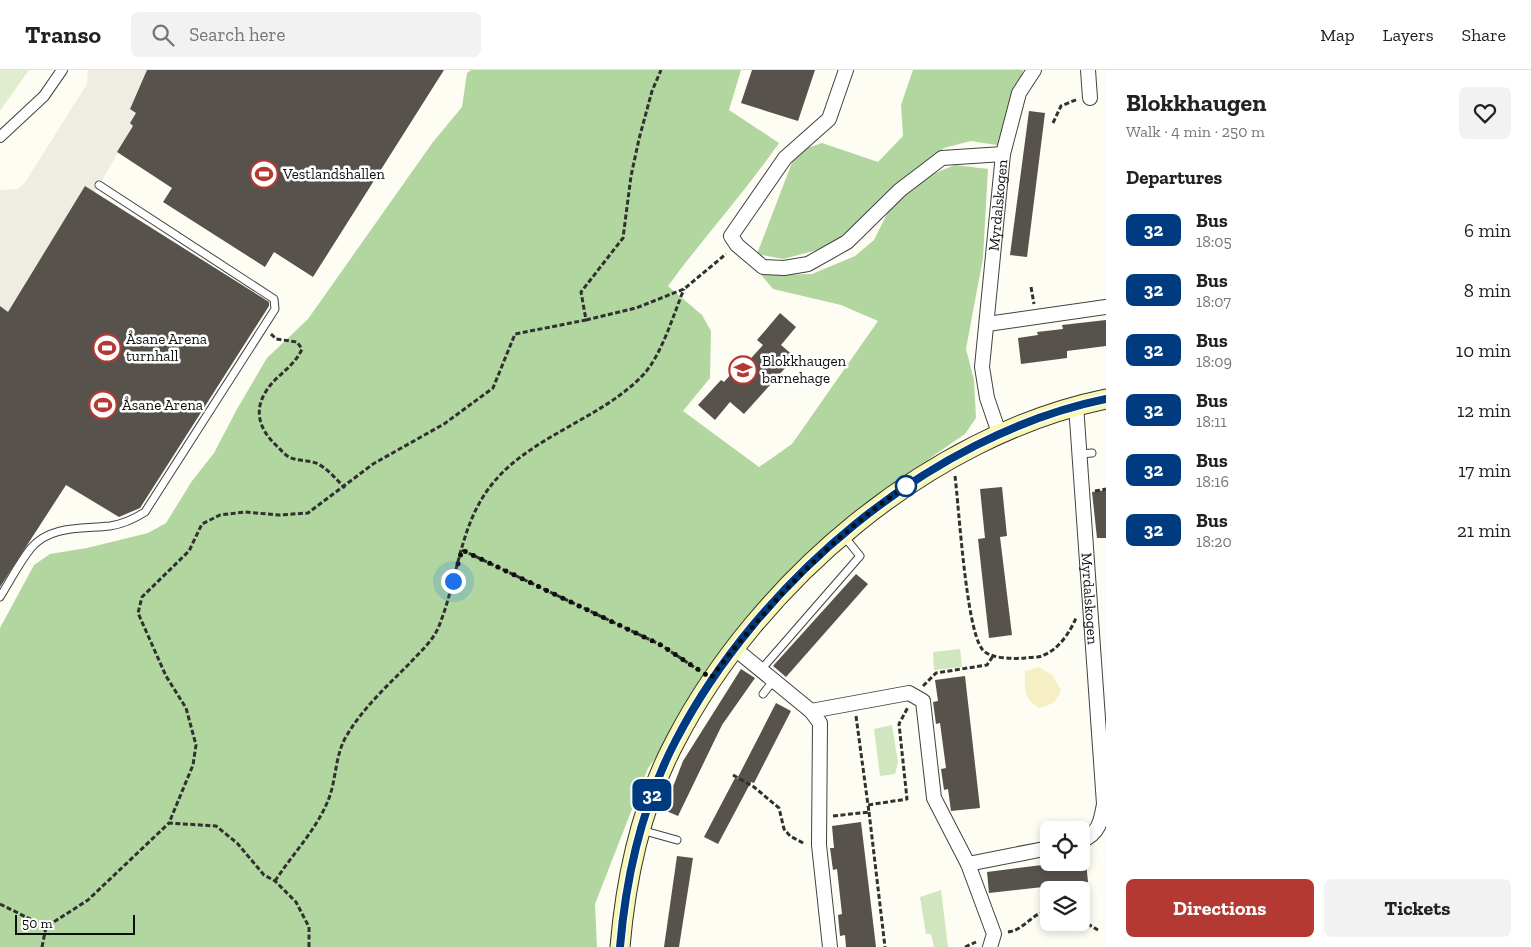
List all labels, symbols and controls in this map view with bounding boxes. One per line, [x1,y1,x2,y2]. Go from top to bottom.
search box [131,12,481,57]
text: Transo [25,20,101,49]
icon: search [149,21,177,49]
text: Search here [189,23,285,46]
text: Map [1320,24,1355,46]
text: Layers [1383,24,1434,46]
text: Share [1462,24,1506,46]
button: heart [1459,87,1511,139]
text: Blokkhaugen [1126,88,1266,117]
text: Walk · 4 min · 250 m [1126,122,1265,141]
street label: Myrdalskogen [984,158,1011,252]
sports icon: Vestlandshallen [249,159,279,189]
place label: Vestlandshallen [282,165,385,183]
text: Departures [1126,166,1222,189]
text: Bus [1196,209,1228,232]
text: 32 [1144,219,1163,241]
text: 6 min [1464,219,1511,242]
text: 18:05 [1196,232,1232,251]
text: Bus [1196,269,1228,292]
text: 32 [1144,279,1163,301]
text: 8 min [1464,279,1511,302]
text: 18:07 [1196,292,1231,311]
text: Bus [1196,329,1228,352]
place label: Åsane Arena turnhall [126,330,207,365]
sports icon: Åsane Arena turnhall [92,333,122,363]
text: 32 [1144,339,1163,361]
text: 10 min [1456,339,1511,362]
place label: Blokkhaugen barnehage [761,352,847,387]
text: 18:09 [1196,352,1232,371]
school or university icon: Blokkhaugen barnehage [728,355,758,385]
text: Bus [1196,389,1228,412]
sports icon: Åsane Arena [88,390,118,420]
place label: Åsane Arena [122,396,203,414]
text: 32 [1144,399,1163,421]
text: 12 min [1457,399,1511,422]
text: 18:11 [1196,412,1227,431]
text: Bus [1196,449,1228,472]
text: 32 [1144,459,1163,481]
text: 17 min [1458,459,1511,482]
text: 18:16 [1196,472,1229,491]
unlabelled marker [895,475,917,497]
text: Bus [1196,509,1228,532]
text: 32 [1144,519,1163,541]
text: 21 min [1457,519,1511,542]
text: 18:20 [1196,532,1232,551]
street label: Myrdalskogen [1077,552,1102,645]
your location [441,569,466,594]
line badge: 32 [630,779,674,811]
text: 32 [642,784,662,806]
map controls [1040,821,1090,931]
button: locate [1040,821,1090,871]
button: Directions [1126,879,1314,937]
button: Tickets [1324,879,1511,937]
button: layers [1040,881,1090,931]
scale bar [15,912,135,935]
text: 50 m [22,915,53,932]

